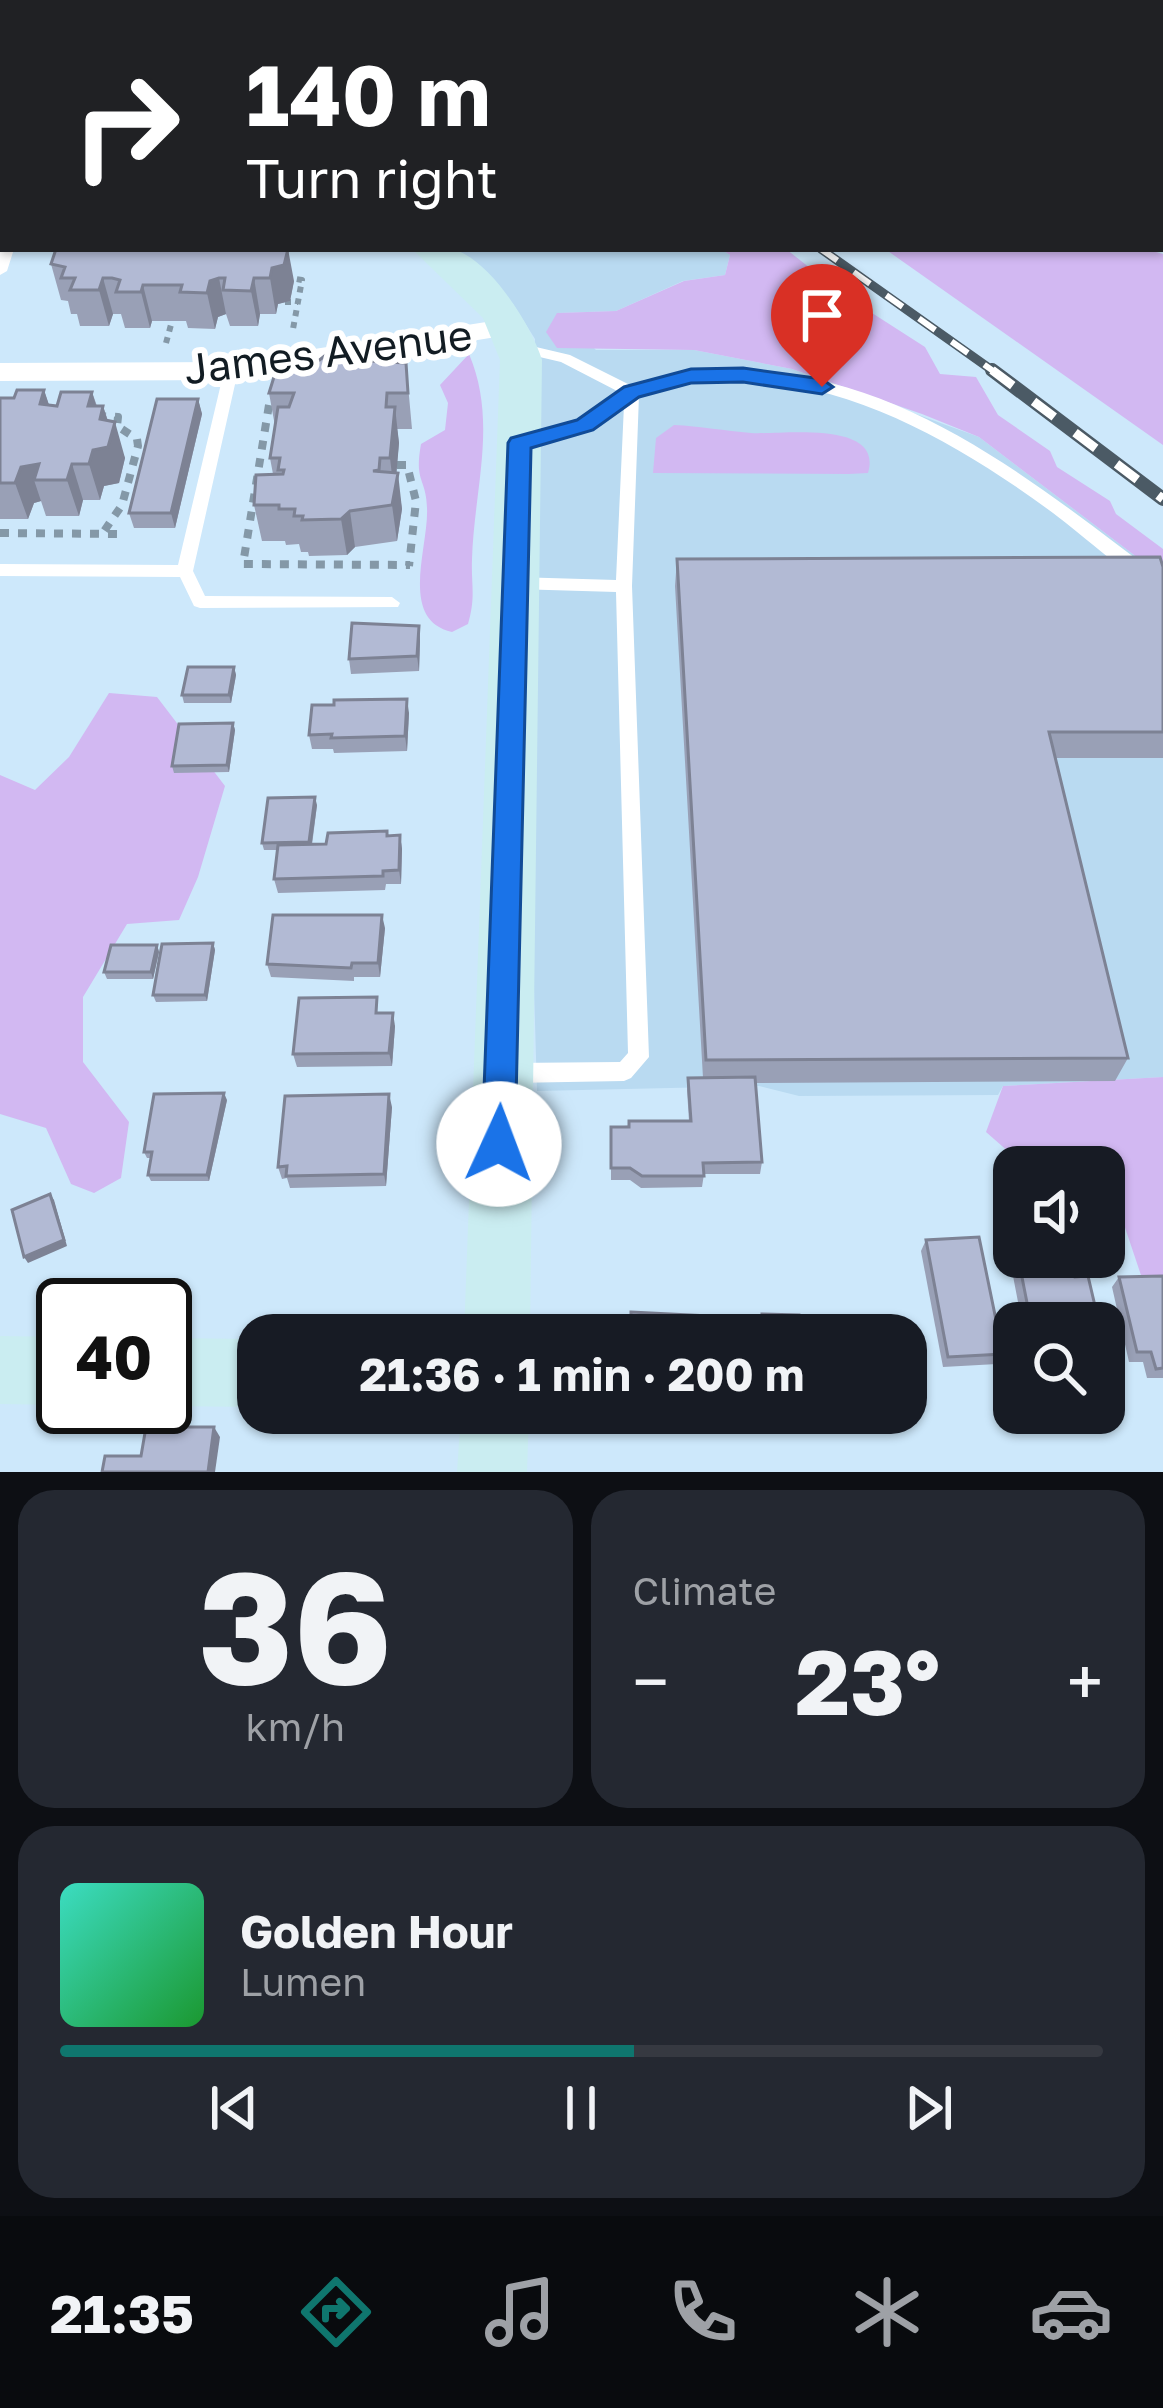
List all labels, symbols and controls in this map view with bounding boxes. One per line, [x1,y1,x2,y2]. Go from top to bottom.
text: 140 m [246,44,491,144]
icon: right [48,48,204,204]
text: Turn right [246,145,498,210]
pin [771,264,873,387]
icon: arrive [789,282,855,348]
street label: James Avenue [181,309,475,393]
position arrow [436,1081,562,1207]
map controls [993,1146,1125,1434]
button: sound [993,1146,1125,1278]
speed limit sign: 40 [36,1278,192,1434]
button: search [993,1302,1125,1434]
text: 21:36 · 1 min · 200 m [360,1347,804,1401]
text: 36 [198,1531,392,1718]
text: Climate [633,1567,776,1614]
text: 23° [795,1627,940,1735]
text: − [633,1641,669,1721]
text: + [1067,1641,1103,1721]
text: km/h [246,1703,345,1750]
text: Golden Hour [240,1904,513,1958]
text: Lumen [240,1958,366,2005]
icon: previous [201,2075,267,2141]
icon: pause [548,2075,614,2141]
icon: next [896,2075,962,2141]
icon: directions [294,2270,378,2354]
icon: music [478,2270,562,2354]
icon: phone [661,2270,745,2354]
icon: climate [845,2270,929,2354]
icon: car [1029,2270,1113,2354]
text: 21:35 [50,2280,194,2345]

